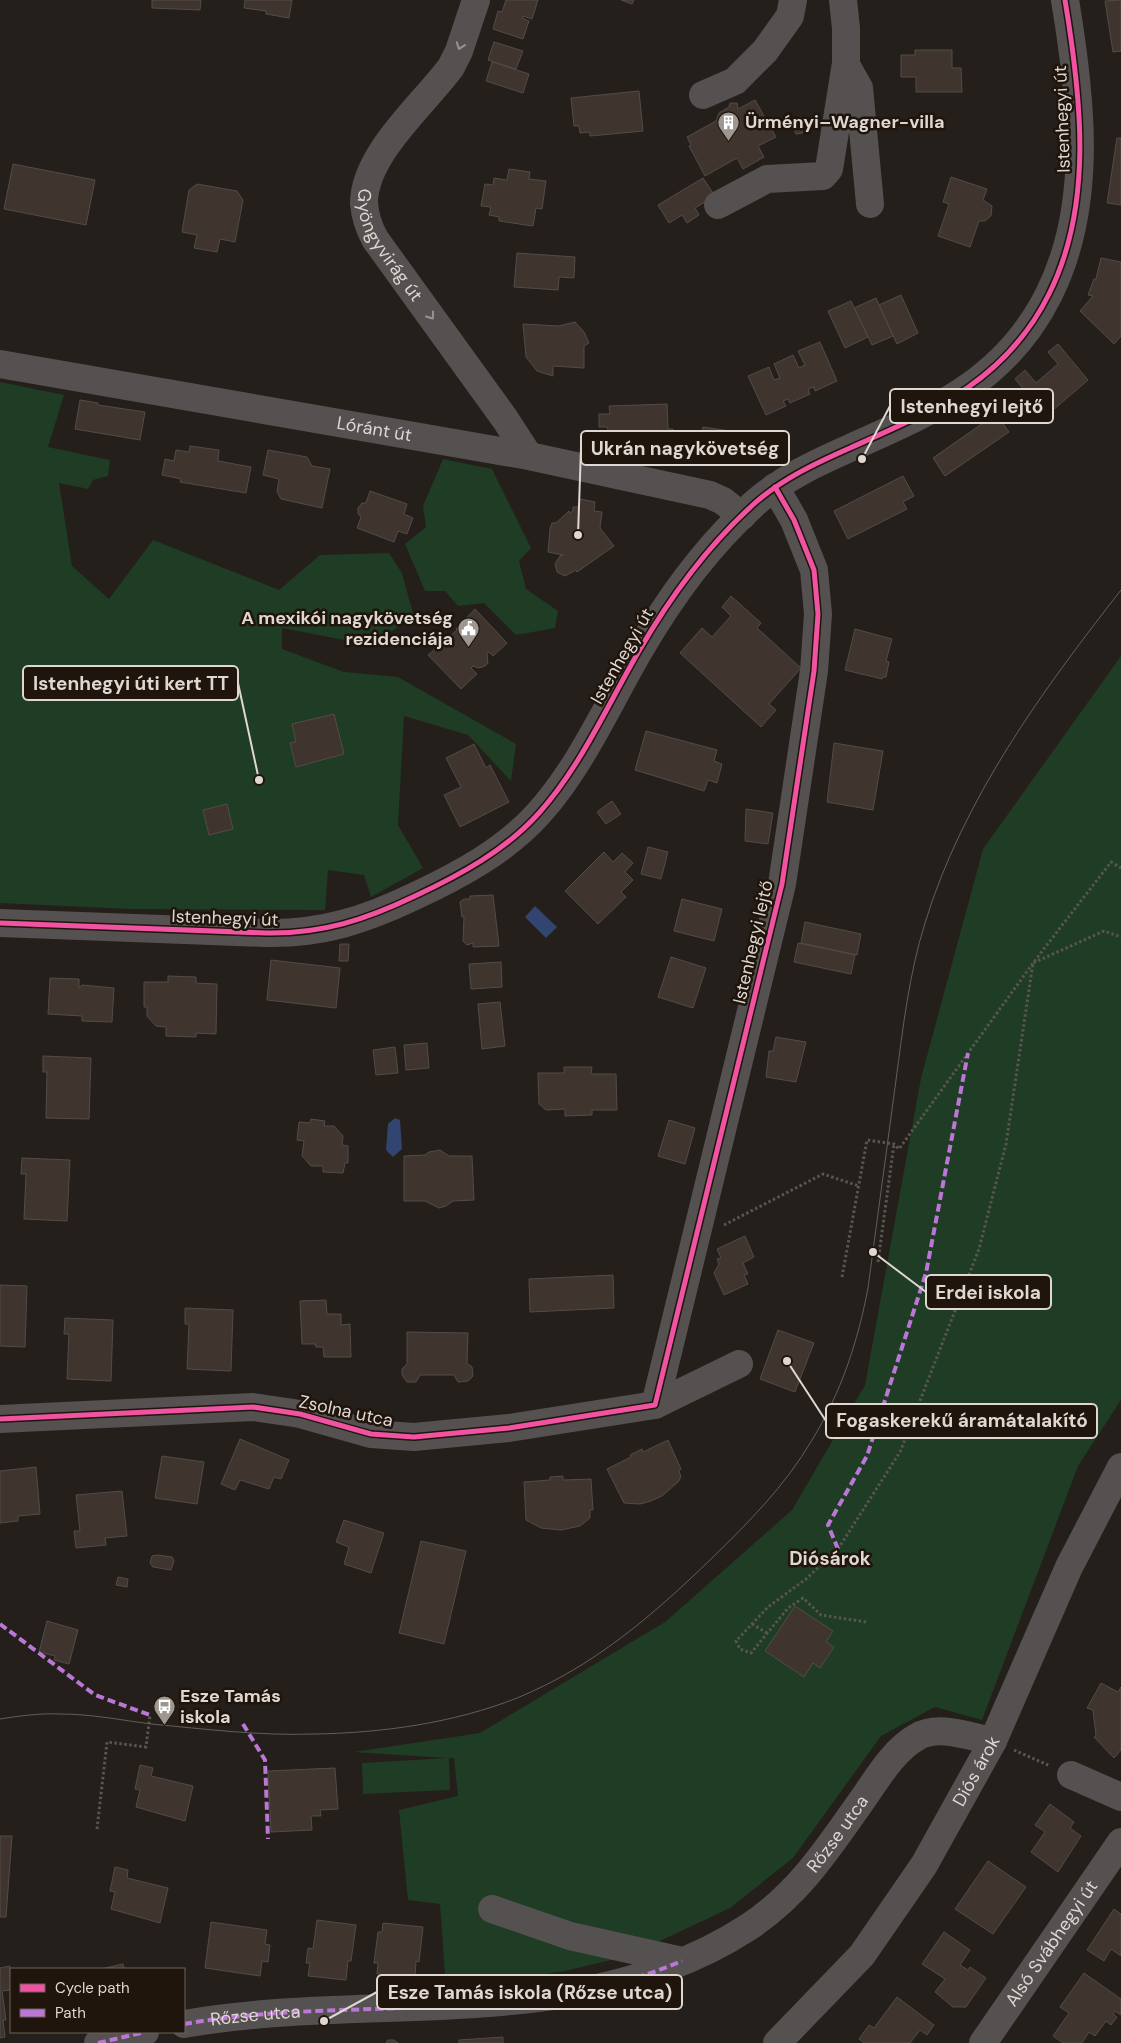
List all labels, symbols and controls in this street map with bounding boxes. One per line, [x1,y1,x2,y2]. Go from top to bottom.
one-way arrow [456,41,466,50]
street label: Istenhegyi út [1048,65,1076,173]
building icon: Ürményi–Wagner-villa [717,110,741,141]
place label: Ürményi–Wagner-villa [745,110,944,134]
street label: Gyöngyvirág út [352,187,428,306]
one-way arrow [425,310,433,319]
callout: Istenhegyi lejtő [890,389,1053,423]
text: Istenhegyi lejtő [901,394,1043,419]
street label: Lóránt út [335,411,414,447]
callout: Ukrán nagykövetség [581,431,789,465]
text: Ukrán nagykövetség [591,436,779,461]
street label: Istenhegyi út [585,604,659,708]
place label: A mexikói nagykövetség rezidenciája [241,606,453,651]
public building icon: A mexikói nagykövetség rezidenciája [457,616,481,647]
callout: Istenhegyi úti kert TT [23,666,238,700]
text: Istenhegyi úti kert TT [33,671,229,696]
street label: Istenhegyi lejtő [727,878,779,1006]
street label: Istenhegyi út [171,904,279,932]
callout: Erdei iskola [926,1275,1051,1309]
text: Erdei iskola [935,1280,1041,1305]
street label: Zsolna utca [297,1389,395,1433]
callout: Fogaskerekű áramátalakító [826,1404,1097,1438]
text: Fogaskerekű áramátalakító [836,1408,1088,1433]
district label: Diósárok [789,1546,871,1571]
place label: Esze Tamás iskola [180,1684,281,1729]
bus stop icon: Esze Tamás iskola [152,1694,176,1725]
street label: Diós árok [947,1732,1005,1811]
street label: Rőzse utca [801,1790,874,1878]
street label: Alsó Svábhegyi út [1000,1875,1103,2011]
legend [10,1968,185,2033]
callout: Esze Tamás iskola (Rőzse utca) [377,1975,682,2009]
text: Cycle path [55,1978,130,1998]
text: Esze Tamás iskola (Rőzse utca) [388,1980,672,2005]
street label: Rőzse utca [209,2000,301,2032]
text: Path [55,2003,86,2023]

